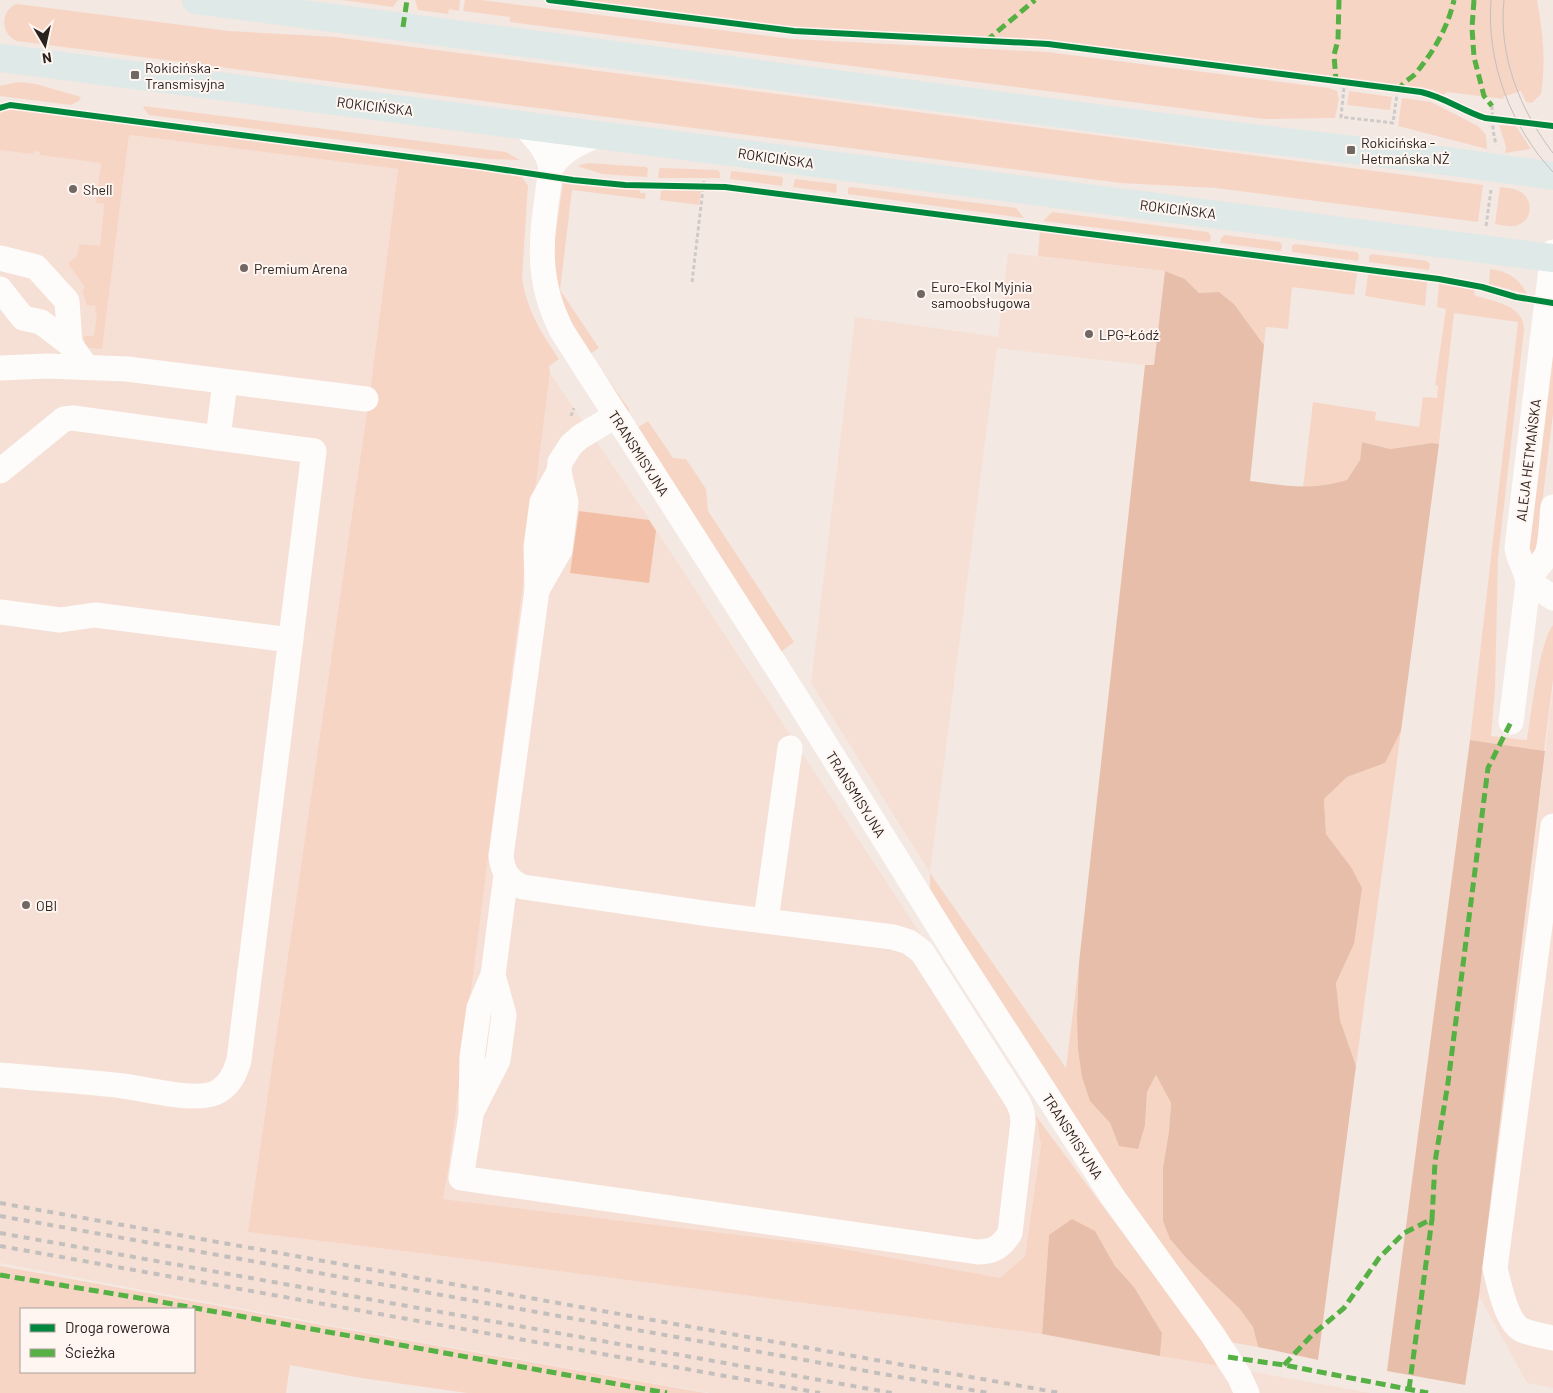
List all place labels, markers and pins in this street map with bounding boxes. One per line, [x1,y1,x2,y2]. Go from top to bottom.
place label: Rokicińska - Transmisyjna [145,59,225,92]
marker: Rokicińska - Transmisyjna [129,69,141,81]
place label: Rokicińska - Hetmańska NŻ [1361,134,1450,167]
marker: Rokicińska - Hetmańska NŻ [1345,144,1357,156]
place label: Shell [83,181,113,198]
marker: Shell [67,183,79,195]
place label: Premium Arena [254,260,348,277]
marker: Premium Arena [238,262,250,274]
place label: Euro-Ekol Myjnia samoobsługowa [931,278,1032,311]
marker: Euro-Ekol Myjnia samoobsługowa [915,288,927,300]
place label: LPG-Łódź [1099,326,1159,343]
marker: LPG-Łódź [1083,328,1095,340]
place label: OBI [36,897,57,914]
marker: OBI [20,899,32,911]

